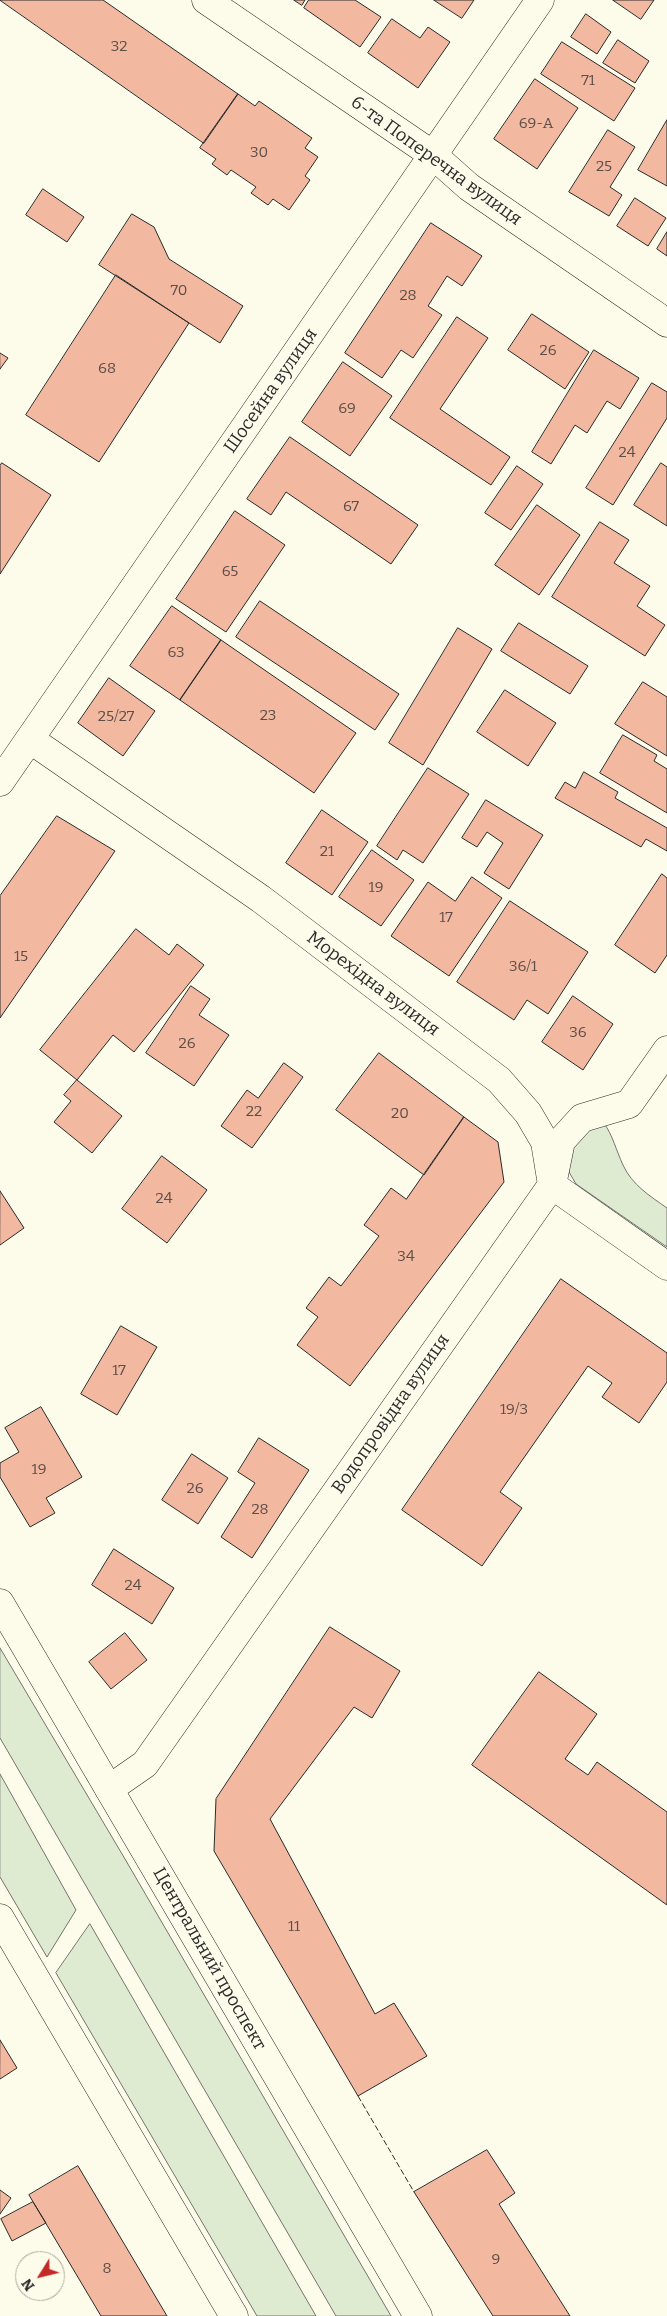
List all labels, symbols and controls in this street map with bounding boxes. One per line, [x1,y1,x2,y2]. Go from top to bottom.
house number: 32 [111,38,127,56]
house number: 71 [581,72,595,90]
street label: 6-та Поперечна вулиця [346,92,526,230]
house number: 69-А [519,115,553,133]
house number: 30 [250,144,268,162]
house number: 25 [596,158,612,176]
house number: 70 [171,282,187,300]
house number: 28 [399,287,417,305]
street label: Шосейна вулиця [220,324,322,458]
house number: 26 [540,342,556,360]
house number: 68 [98,360,116,378]
house number: 69 [338,400,356,418]
house number: 24 [619,444,635,462]
house number: 67 [343,498,359,516]
house number: 65 [222,563,238,581]
house number: 63 [167,644,185,662]
house number: 23 [260,707,276,725]
house number: 25/27 [98,708,134,726]
house number: 21 [320,843,334,861]
house number: 19 [369,879,383,897]
house number: 17 [439,909,453,927]
street label: Морехідна вулиця [302,927,444,1041]
house number: 15 [14,948,28,966]
house number: 36/1 [509,958,537,976]
house number: 36 [569,1024,587,1042]
house number: 26 [179,1035,195,1053]
house number: 22 [246,1103,262,1121]
house number: 20 [391,1105,409,1123]
house number: 24 [156,1190,172,1208]
house number: 34 [397,1248,415,1266]
street label: Водопровідна вулиця [328,1330,454,1498]
house number: 17 [112,1362,126,1380]
house number: 19/3 [500,1401,528,1419]
house number: 19 [32,1461,46,1479]
house number: 26 [187,1480,203,1498]
house number: 28 [251,1501,269,1519]
house number: 24 [125,1577,141,1595]
street label: Центральний проспект [148,1864,270,2054]
house number: 11 [288,1918,300,1936]
north arrow [15,2251,65,2301]
house number: 9 [492,2251,500,2269]
house number: 8 [102,2260,112,2278]
text: N [18,2275,38,2294]

